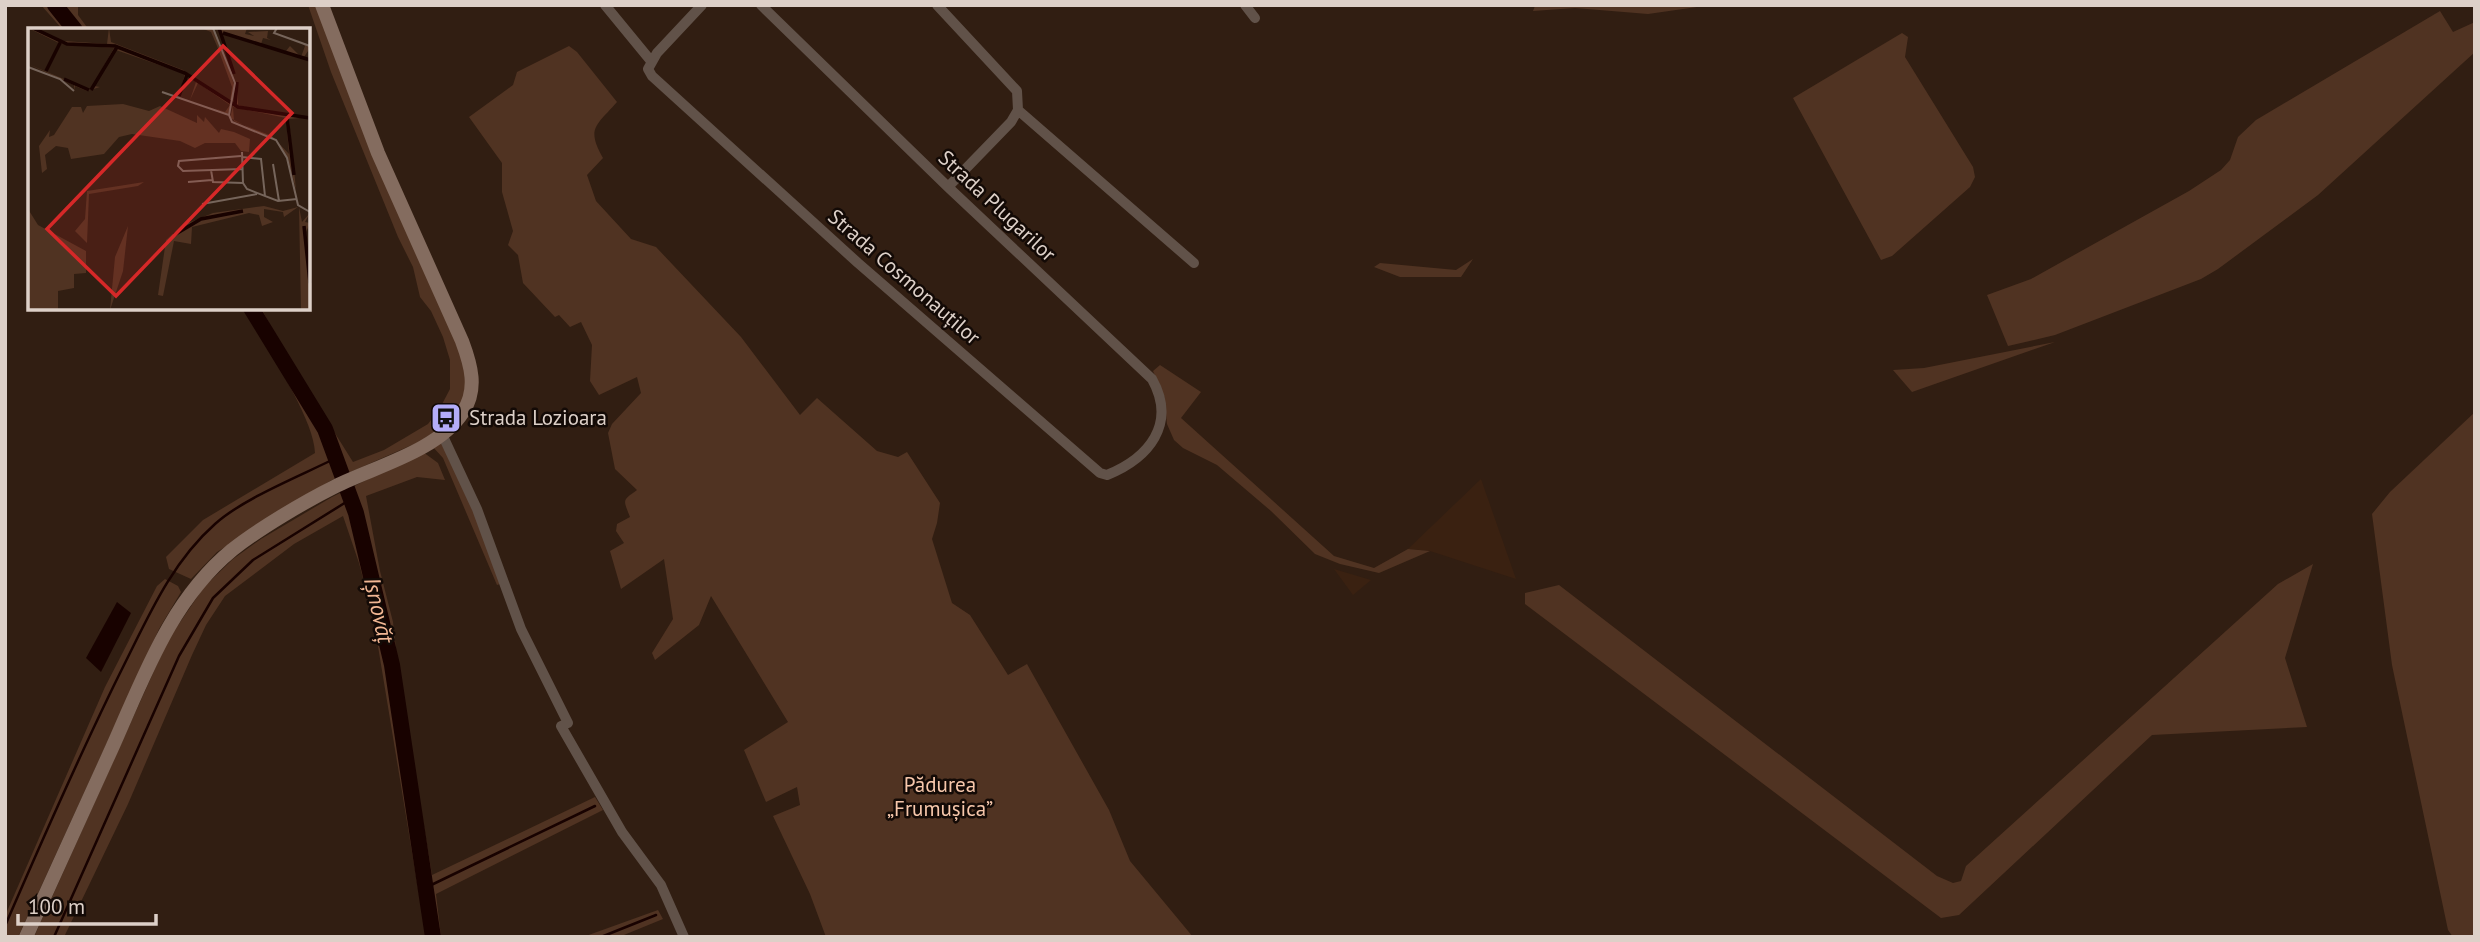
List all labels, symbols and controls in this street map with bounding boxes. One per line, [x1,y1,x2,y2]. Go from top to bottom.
inset map [28,28,310,310]
street label: Strada Plugarilor [933,144,1062,267]
street label: Strada Cosmonauților [823,203,986,350]
bus stop icon: Strada Lozioara [429,401,463,435]
place label: Strada Lozioara [469,404,607,431]
water label: Ișnovăț [358,574,402,647]
park label: Pădurea „Frumușica” [887,771,993,822]
scale bar [18,883,156,927]
text: 100 m [28,893,85,920]

